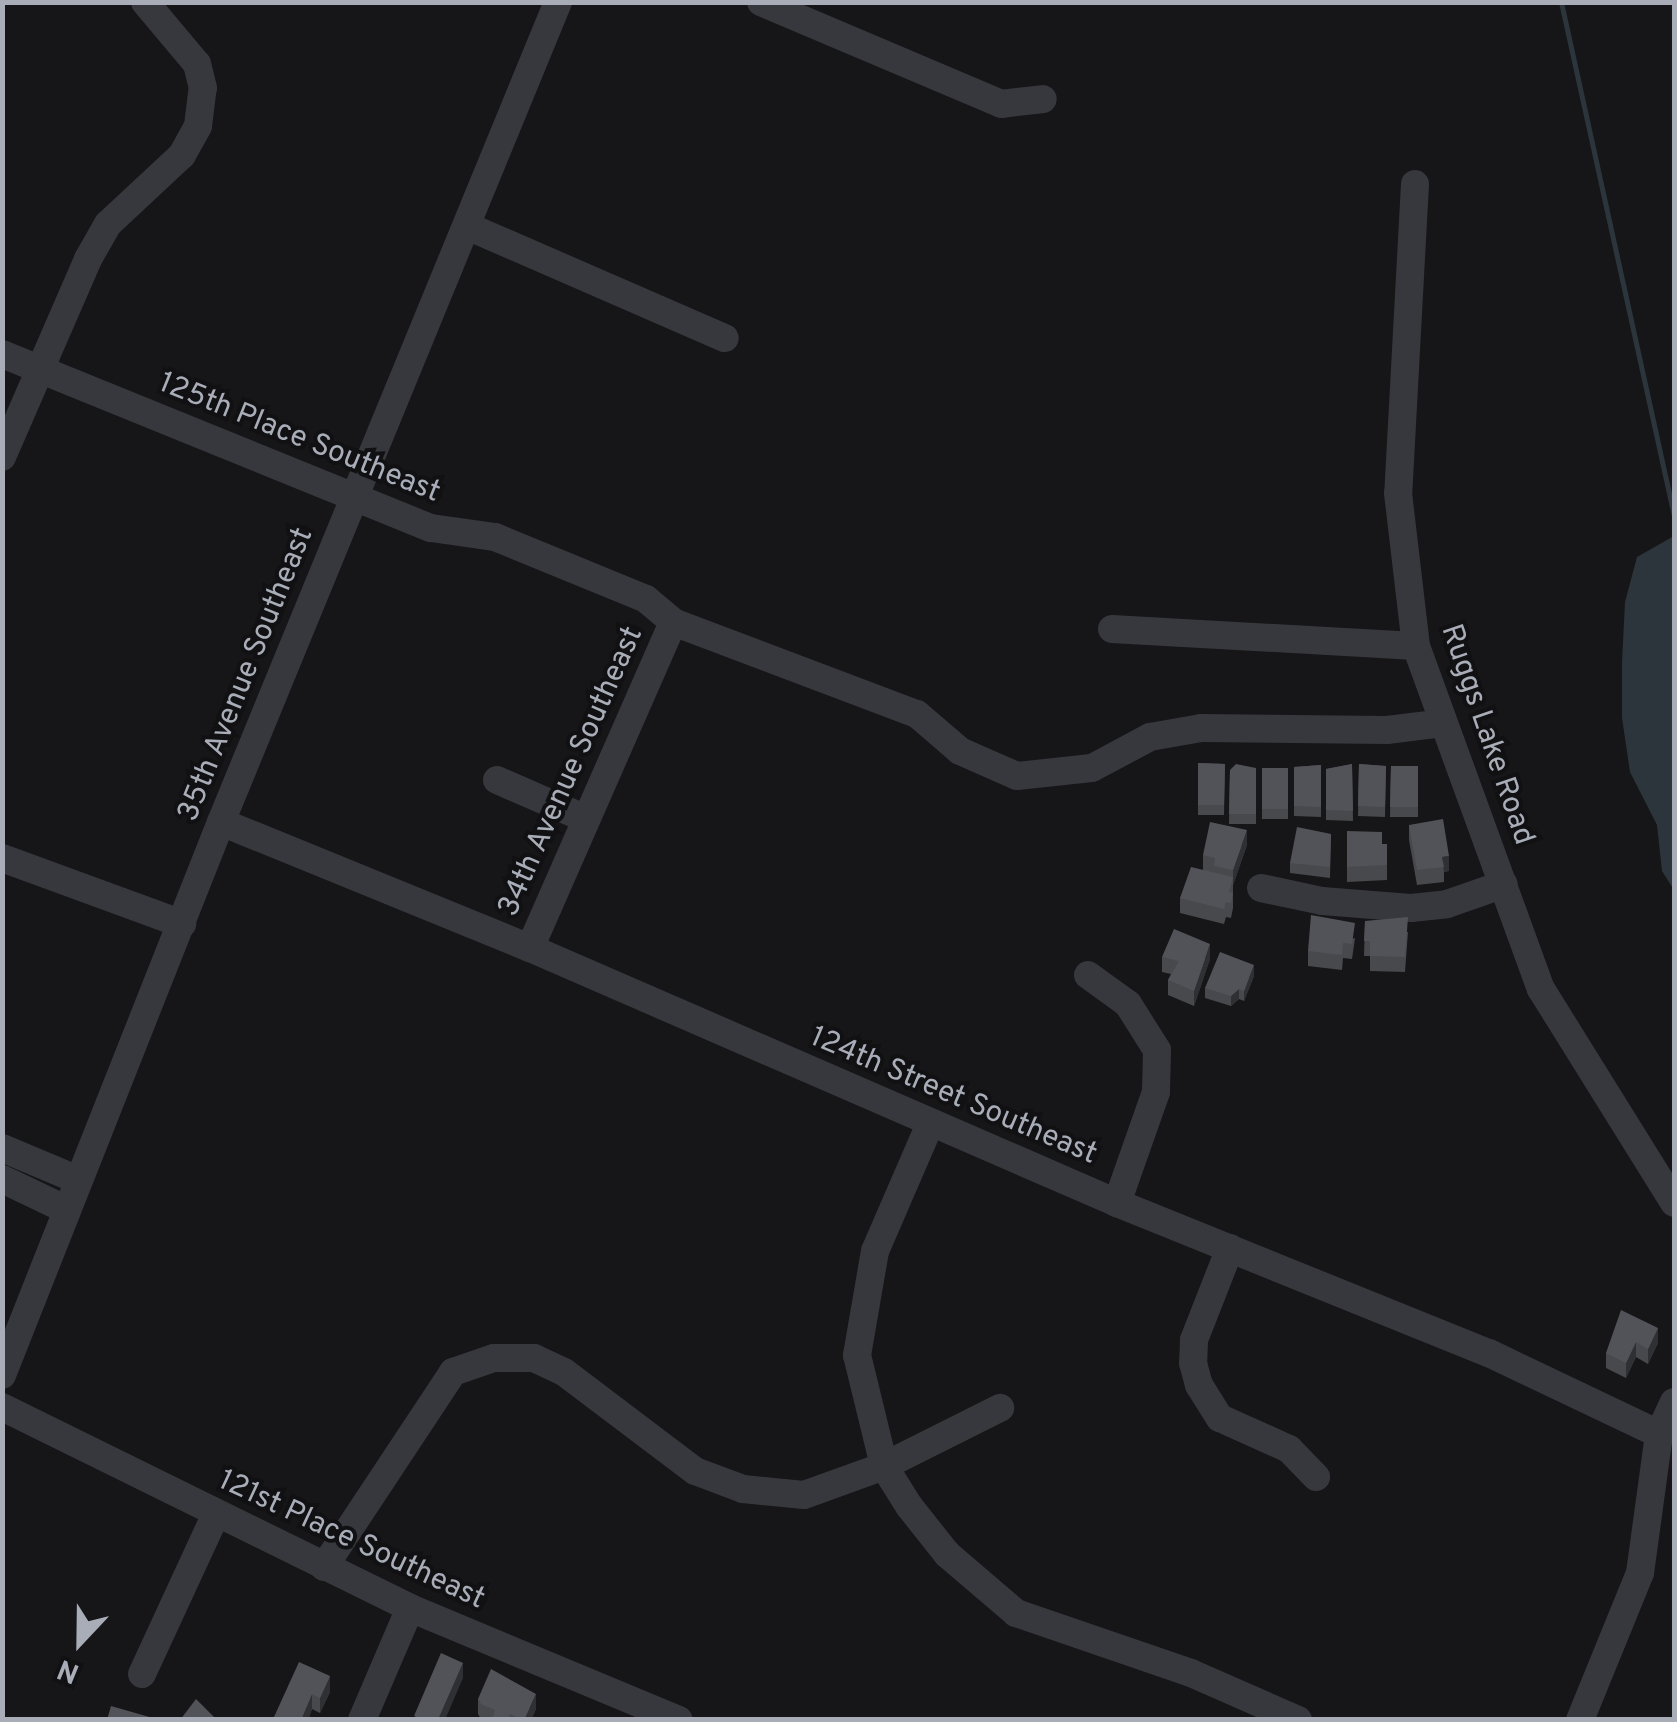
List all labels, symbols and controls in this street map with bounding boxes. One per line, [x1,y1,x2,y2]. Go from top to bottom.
street label: 125th Place Southeast [153,366,445,512]
street label: 35th Avenue Southeast [171,522,323,828]
street label: Ruggs Lake Road [1431,620,1541,850]
street label: 34th Avenue Southeast [492,621,652,923]
street label: 124th Street Southeast [804,1020,1102,1174]
street label: 121st Place Southeast [212,1463,490,1619]
north arrow [30,1592,130,1692]
text: N [53,1649,85,1690]

